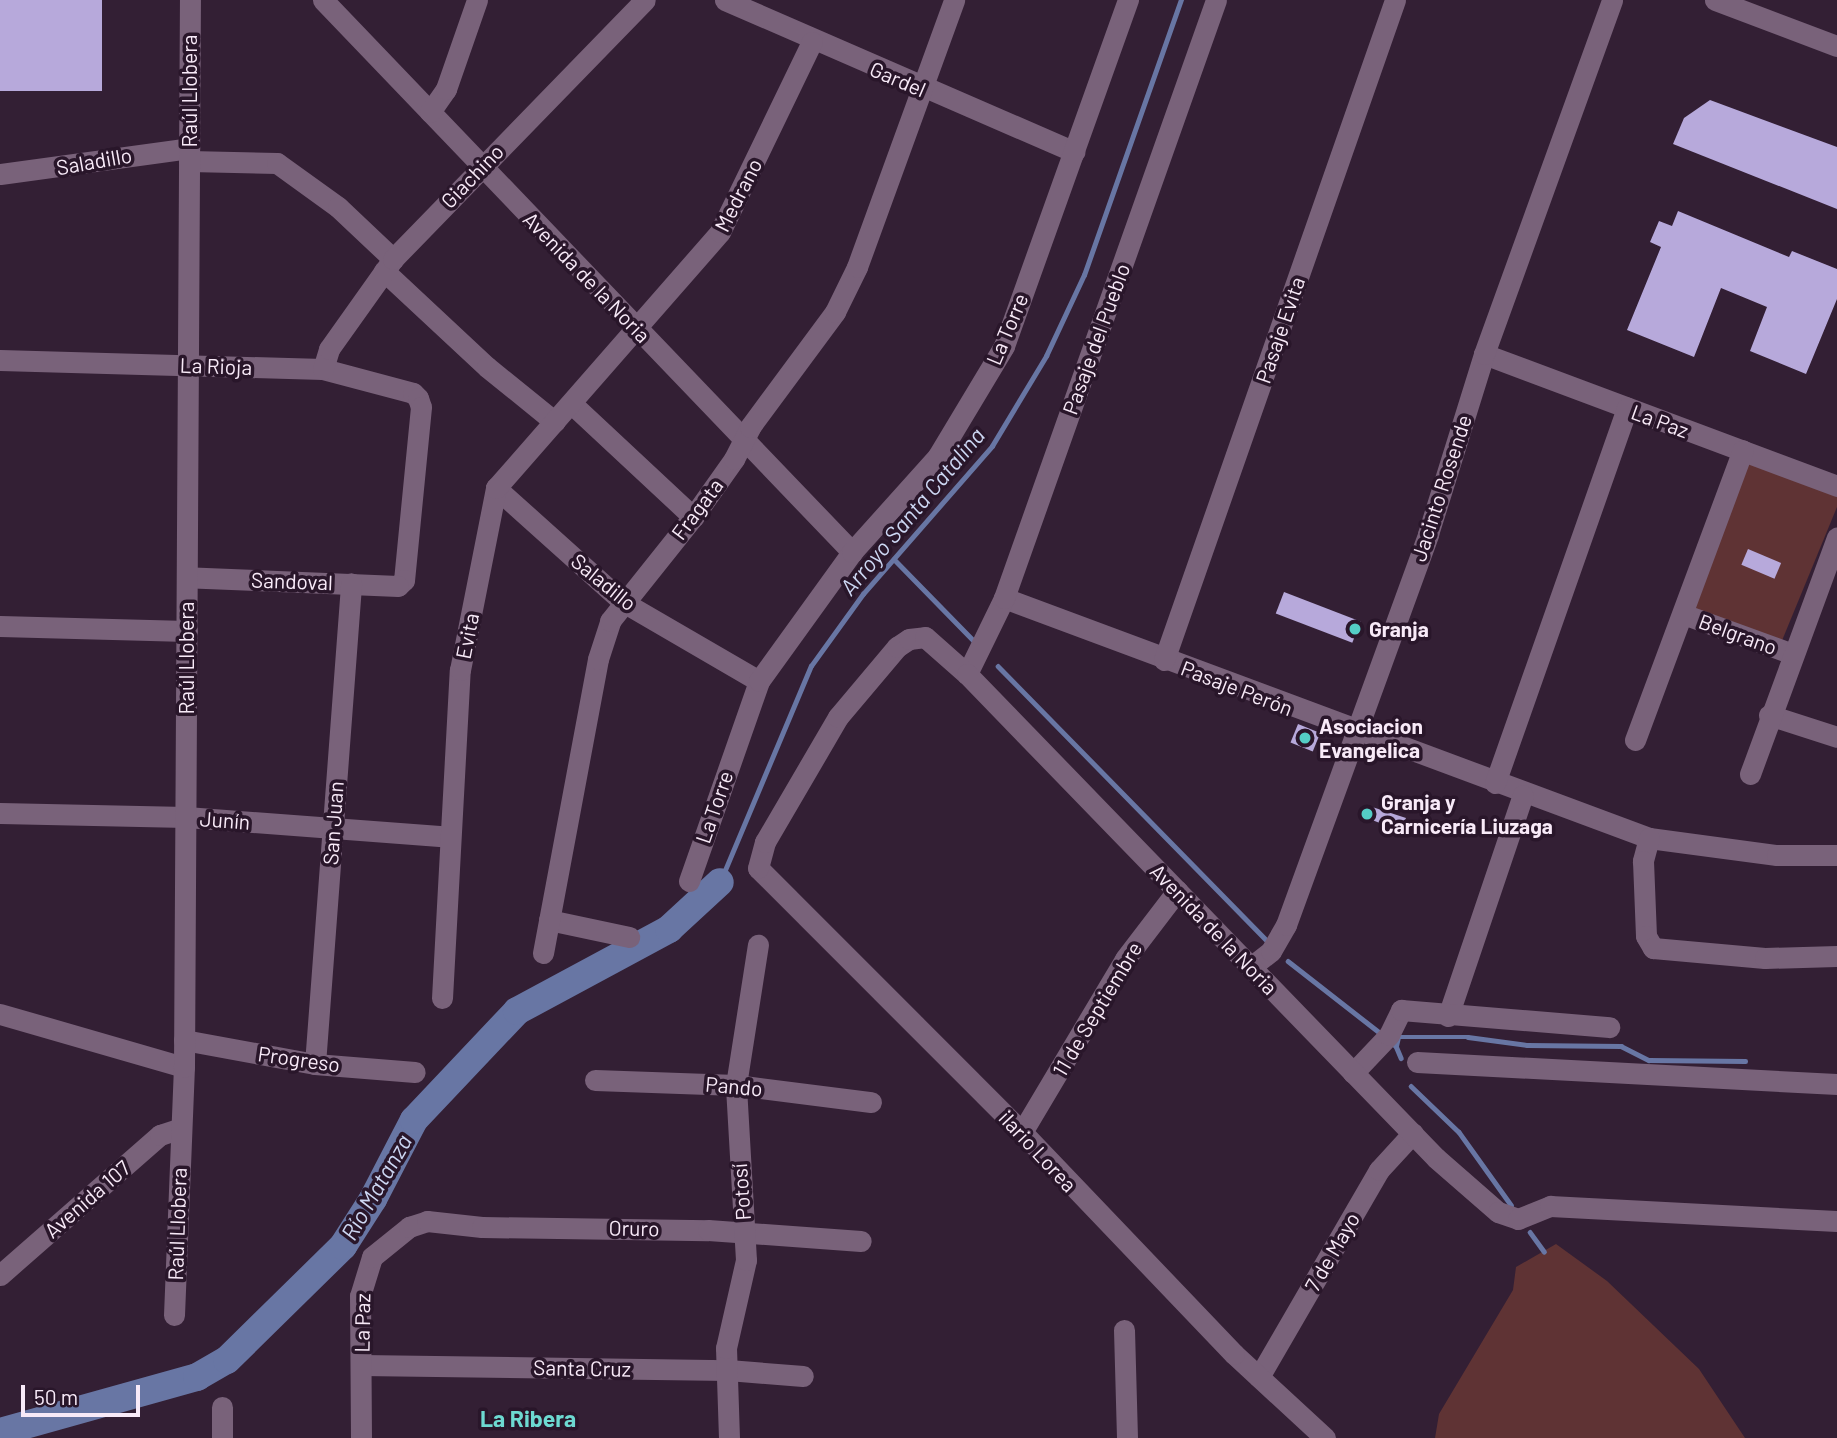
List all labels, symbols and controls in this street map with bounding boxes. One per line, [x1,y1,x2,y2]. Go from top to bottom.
street label: Raúl Llobera [176,35,202,147]
street label: Gardel [866,56,930,102]
street label: Giachino [435,139,509,213]
street label: Saladillo [54,142,134,180]
street label: Medrano [709,154,767,236]
street label: Avenida de la Noria [518,206,656,348]
street label: Pasaje del Pueblo [1057,260,1135,418]
street label: Pasaje Evita [1250,273,1310,387]
street label: La Torre [981,289,1033,369]
street label: La Rioja [179,352,253,380]
street label: La Paz [1628,399,1692,443]
street label: Jacinto Rosende [1405,411,1477,565]
water label: Arroyo Santa Catalina [834,422,990,600]
street label: Fragata [666,473,728,545]
street label: Saladillo [566,548,642,616]
street label: Sandoval [251,567,333,595]
street label: Raúl Llobera [173,602,199,714]
street label: Belgrano [1695,608,1781,660]
street label: Evita [450,611,484,661]
place label: Granja [1369,616,1429,642]
marker: Granja [1347,621,1363,637]
street label: Pasaje Perón [1177,655,1297,721]
place label: Asociacion Evangelica [1319,713,1423,763]
marker: Asociacion Evangelica [1297,730,1313,746]
street label: La Torre [690,767,738,847]
street label: San Juan [318,780,348,866]
place label: Granja y Carnicería Liuzaga [1381,789,1553,839]
street label: Junín [199,806,251,834]
marker: Granja y Carnicería Liuzaga [1359,806,1375,822]
street label: Avenida de la Noria [1145,858,1283,1000]
street label: 11 de Septiembre [1047,937,1147,1081]
street label: Progreso [256,1041,342,1077]
street label: Pando [704,1071,764,1101]
street label: ilario Lorea [994,1105,1082,1197]
water label: Río Matanza [335,1129,417,1245]
street label: Avenida 107 [39,1155,135,1243]
street label: Potosí [726,1163,756,1221]
street label: Raúl Llobera [162,1167,192,1281]
street label: 7 de Mayo [1299,1208,1365,1296]
street label: Oruro [608,1215,660,1241]
street label: La Paz [349,1293,375,1353]
street label: Santa Cruz [533,1355,631,1381]
scale bar [24,1372,144,1416]
text: 50 m [34,1384,78,1409]
district label: La Ribera [480,1404,576,1432]

